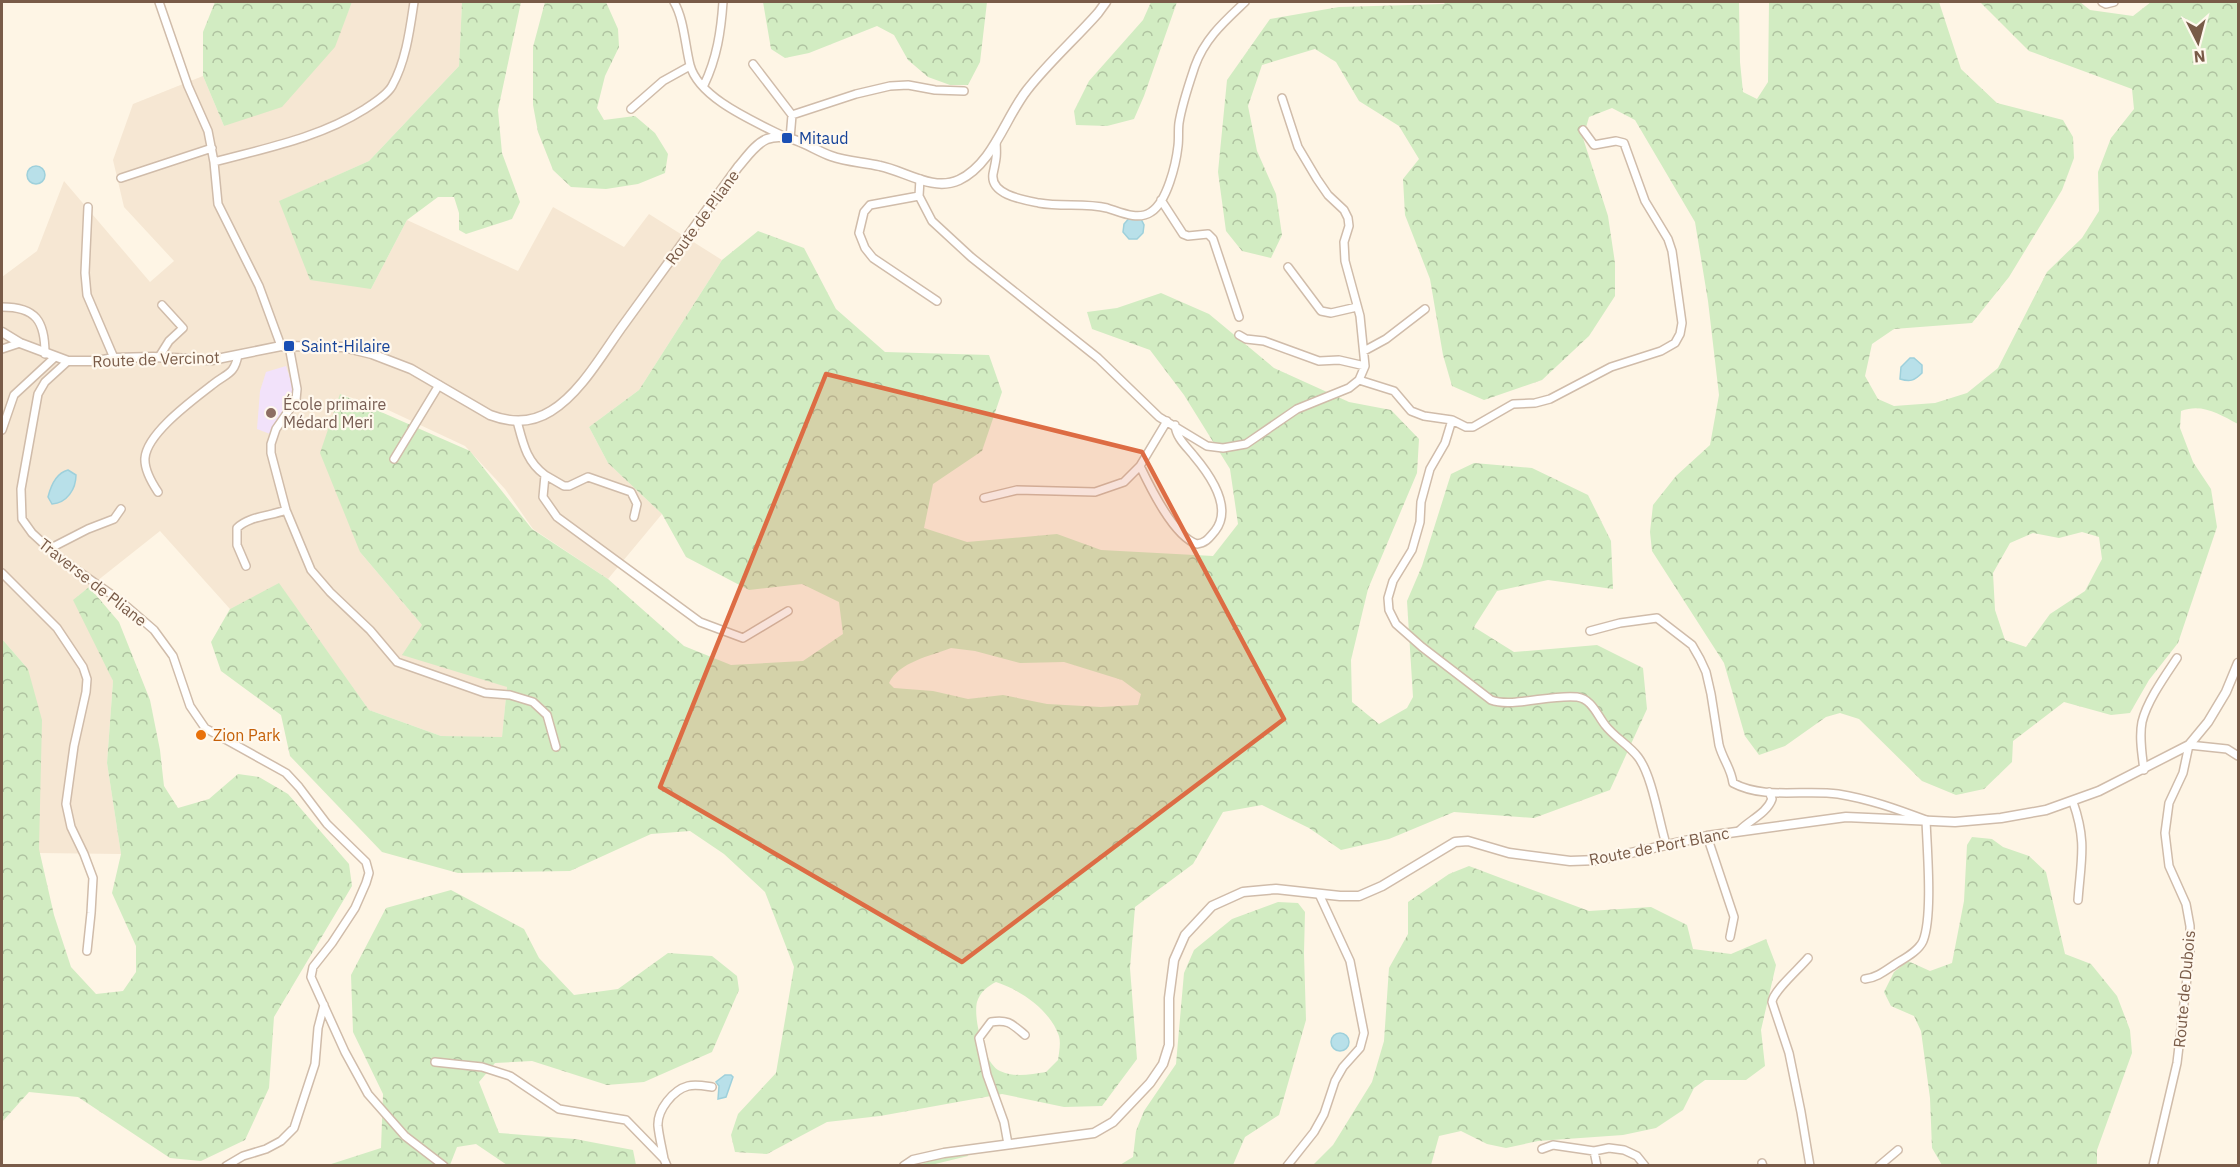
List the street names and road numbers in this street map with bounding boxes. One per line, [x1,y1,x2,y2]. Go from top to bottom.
street label: Route de Pliane [661,165,743,268]
street label: Route de Vercinot [92,347,220,371]
street label: Traverse de Pliane [35,534,151,631]
street label: Route de Port Blanc [1587,823,1731,869]
street label: Route de Dubois [2169,929,2199,1049]

